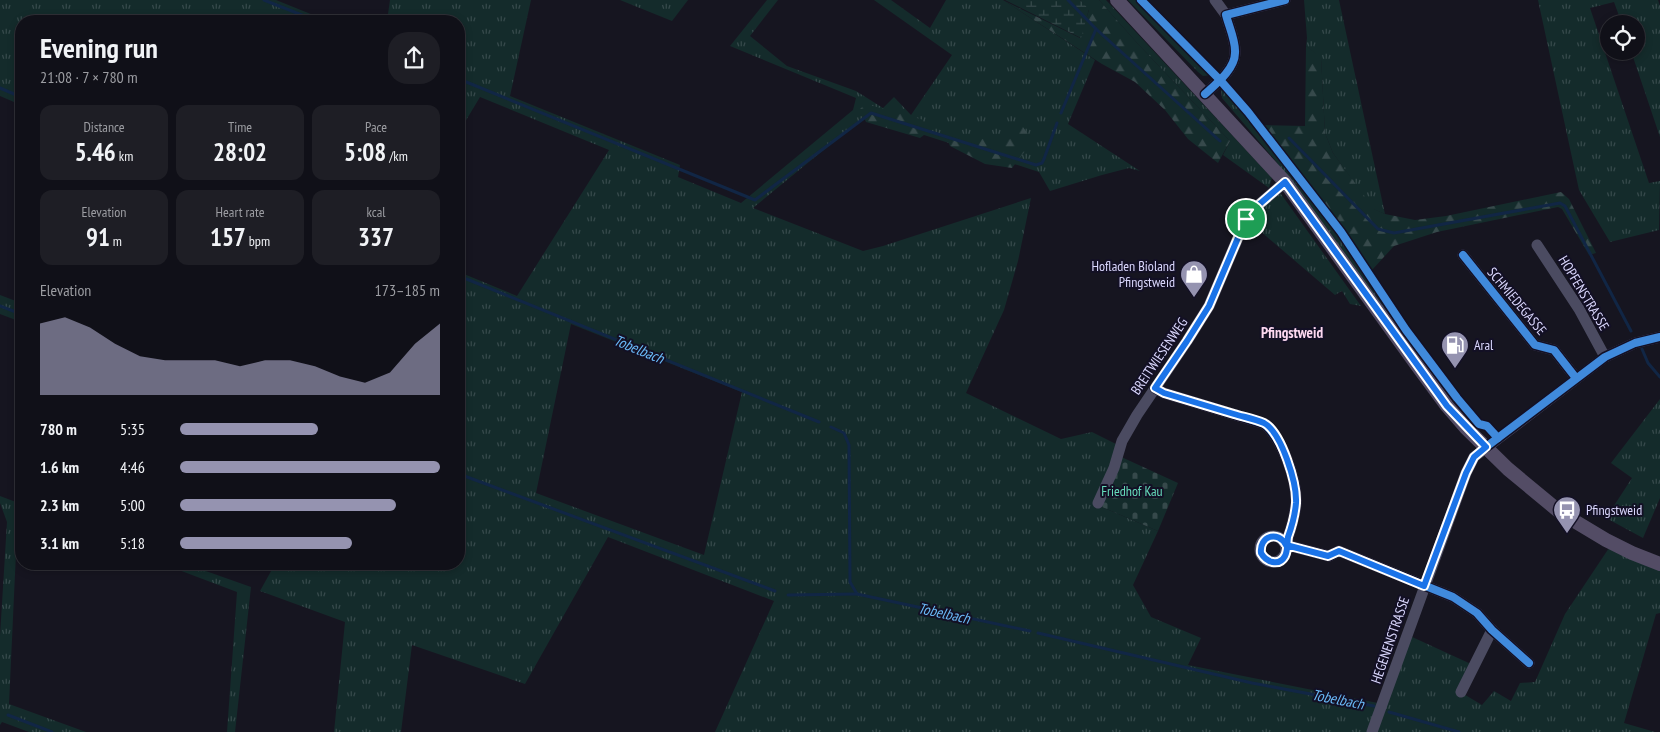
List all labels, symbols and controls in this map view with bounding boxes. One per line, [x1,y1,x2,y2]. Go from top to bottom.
map controls [1600,15,1645,60]
button: locate [1600,15,1645,60]
text: Evening run [40,29,158,66]
button: share [388,32,440,84]
text: 21:08 · 7 × 780 m [40,67,138,87]
text: Distance [83,118,125,136]
text: Time [228,118,252,136]
text: Pace [365,118,387,136]
text: 5.46 [75,136,116,168]
text: 28:02 [213,136,267,168]
text: 5:08 [344,136,386,168]
text: km [116,147,133,165]
text: /km [386,147,408,165]
pin [1225,198,1267,240]
text: Elevation [82,203,126,221]
text: Heart rate [216,203,264,221]
text: kcal [366,203,386,221]
icon: arrive [1232,205,1260,233]
text: 91 [86,221,110,253]
text: 157 [210,221,246,253]
text: 337 [358,221,394,253]
text: m [110,232,122,250]
text: bpm [246,232,270,250]
street label: HOPFENSTRASSE [1555,252,1613,334]
place label: Hofladen Bioland Pfingstweid [1092,257,1175,291]
shop icon: Hofladen Bioland Pfingstweid [1179,259,1209,298]
street label: SCHMIEDEGASSE [1483,263,1551,339]
text: Elevation [40,280,91,300]
text: 173–185 m [375,280,440,300]
street label: BREITWIESENWEG [1127,314,1191,398]
district label: Pfingstweid [1261,323,1323,342]
water label: Tobelbach [611,330,668,368]
fuel station icon: Aral [1440,330,1470,369]
place label: Aral [1474,336,1494,354]
text: 780 m [40,419,77,439]
text: 5:35 [120,419,145,439]
text: 1.6 km [40,457,79,477]
text: 4:46 [120,457,145,477]
park label: Friedhof Kau [1101,482,1163,500]
text: 2.3 km [40,495,79,515]
text: 5:00 [120,495,145,515]
bus stop icon: Pfingstweid [1552,495,1582,534]
place label: Pfingstweid [1586,501,1642,519]
text: 3.1 km [40,533,79,553]
text: 5:18 [120,533,145,553]
street label: HEGENENSTRASSE [1367,594,1413,686]
water label: Tobelbach [916,598,973,628]
water label: Tobelbach [1311,685,1367,714]

